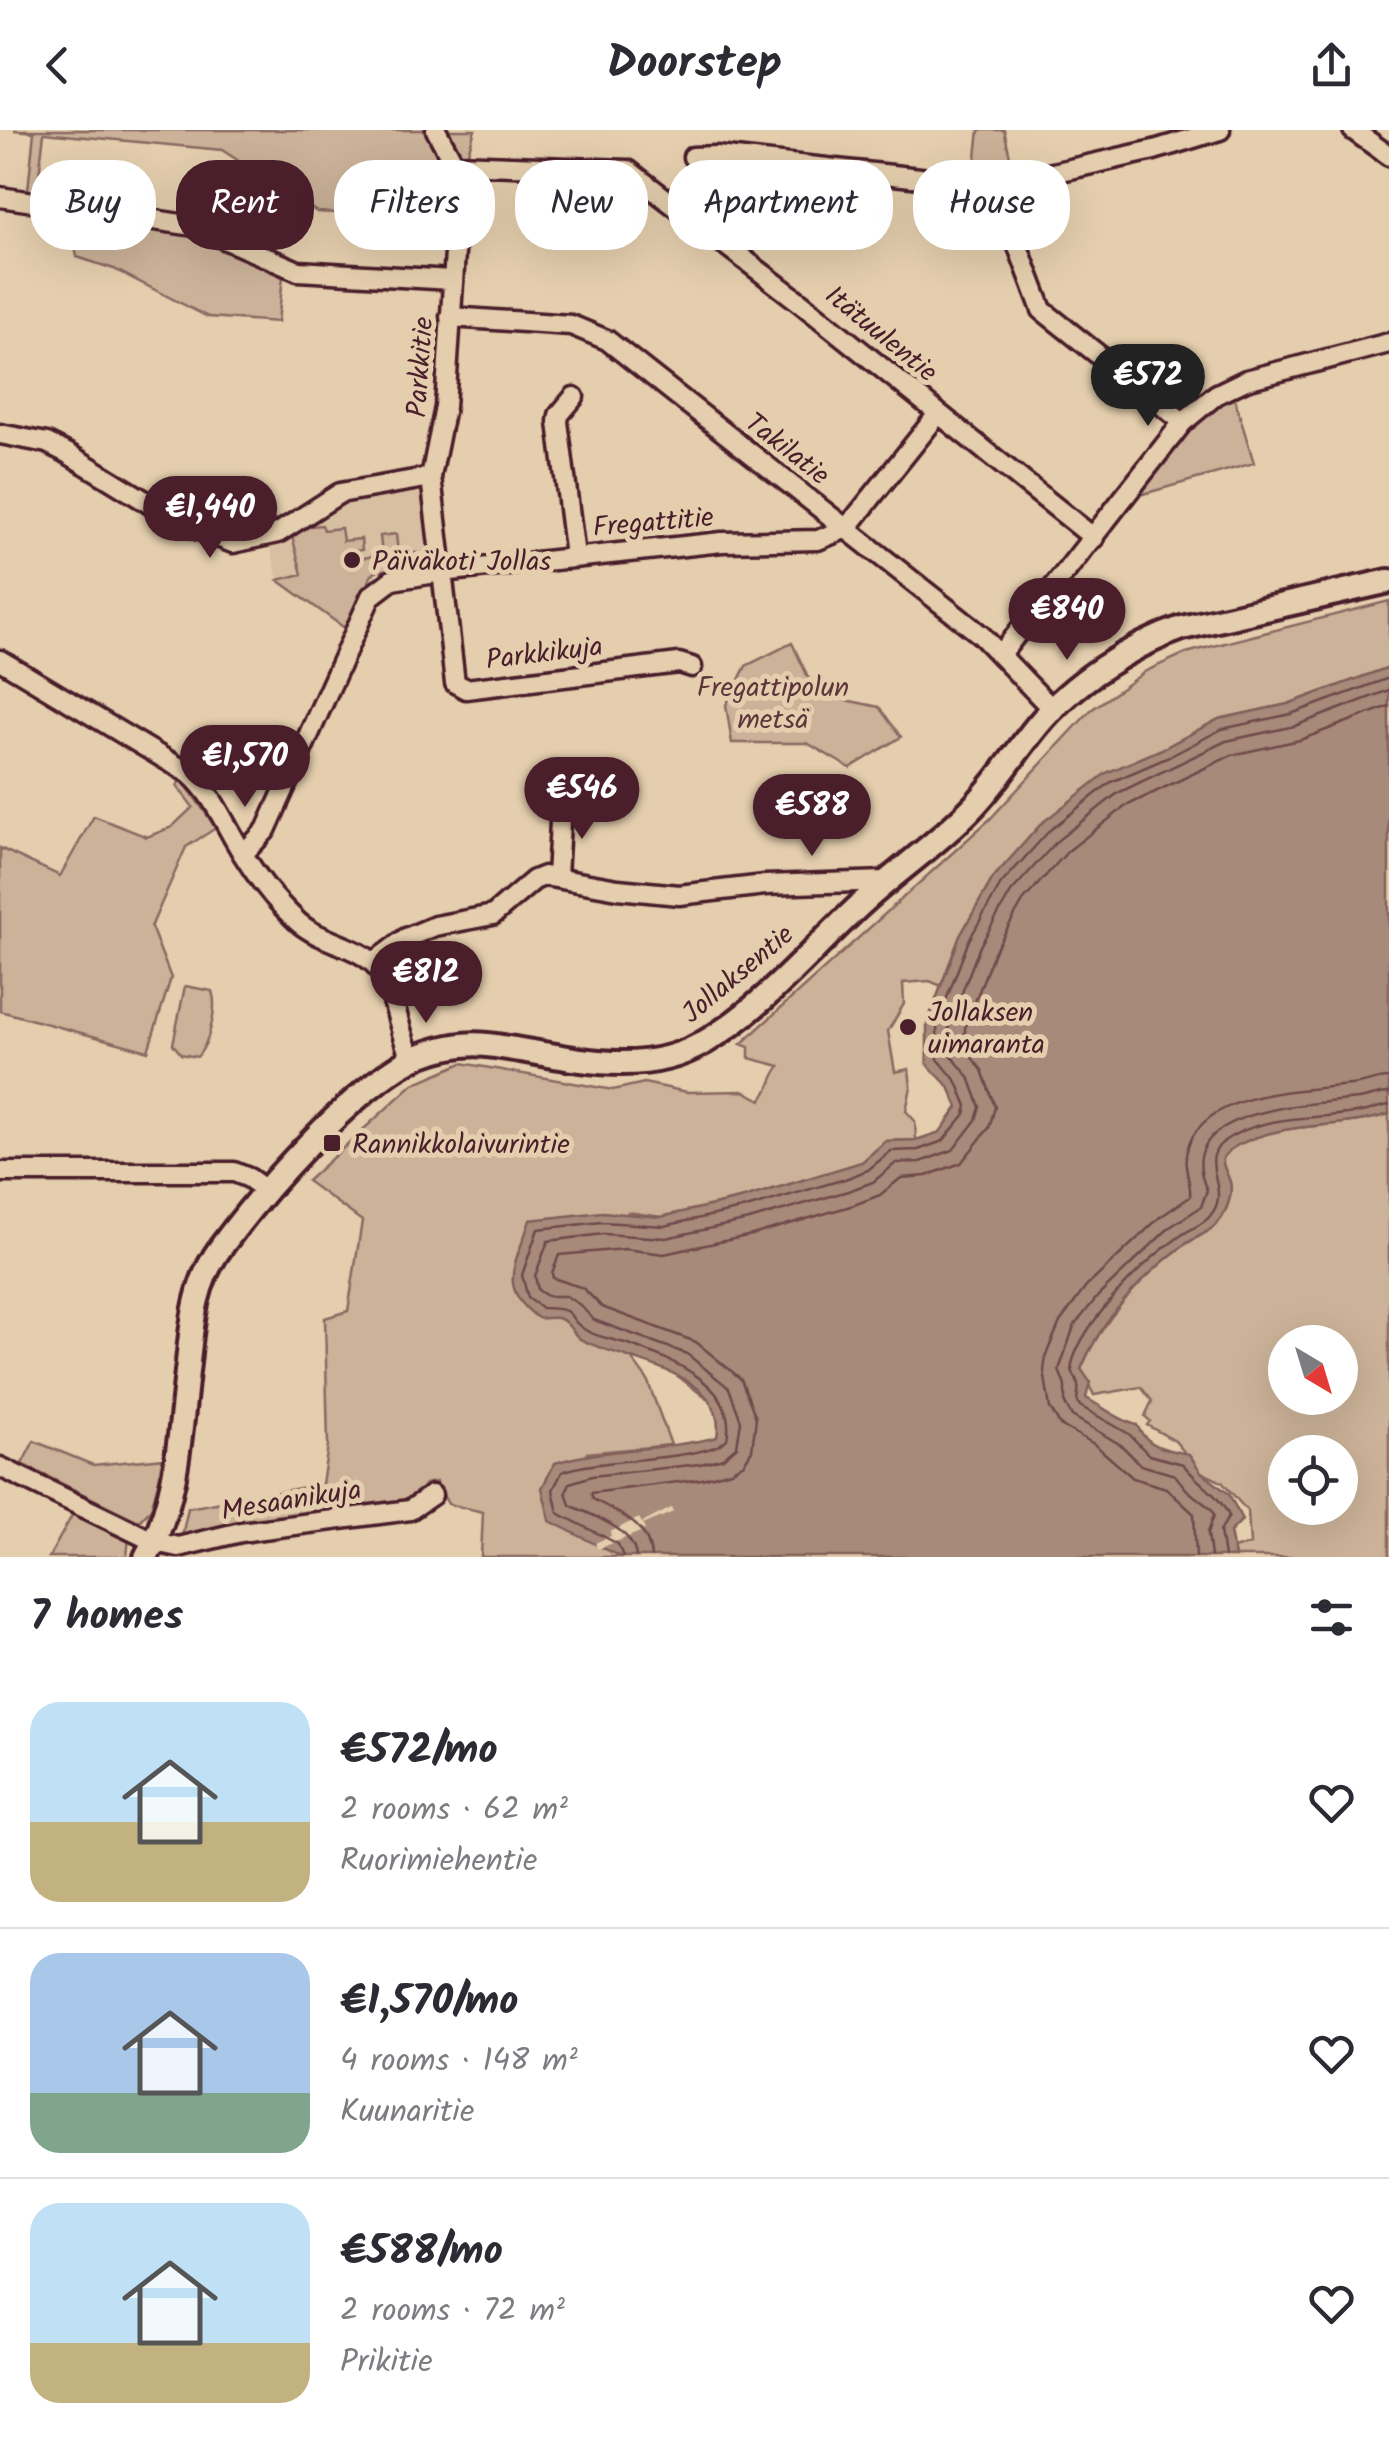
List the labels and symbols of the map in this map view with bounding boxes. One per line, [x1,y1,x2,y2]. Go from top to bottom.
street label: Itätuulentie [814,275,947,395]
street label: Parkkitie [396,315,447,419]
pin: €572 [1089,344,1207,429]
street label: Takilatie [734,402,839,498]
pin: €1,440 [129,476,291,561]
street label: Fregattitie [591,496,716,551]
place label: Päiväkoti Jollas [372,540,551,585]
marker: Päiväkoti Jollas [341,549,363,571]
pin: €840 [1008,578,1126,663]
street label: Parkkikuja [483,625,605,684]
park label: Fregattipolun metsä [697,666,849,743]
pin: €1,570 [164,725,326,810]
pin: €546 [523,757,641,842]
pin: €588 [753,774,871,859]
street label: Jollaksentie [672,914,805,1036]
pin: €812 [367,941,485,1026]
place label: Jollaksen uimaranta [928,991,1045,1068]
marker: Jollaksen uimaranta [897,1016,919,1038]
place label: Rannikkolaivurintie [352,1123,570,1168]
marker: Rannikkolaivurintie [321,1132,343,1154]
north arrow [1268,1325,1358,1415]
street label: Mesaanikuja [218,1468,365,1535]

